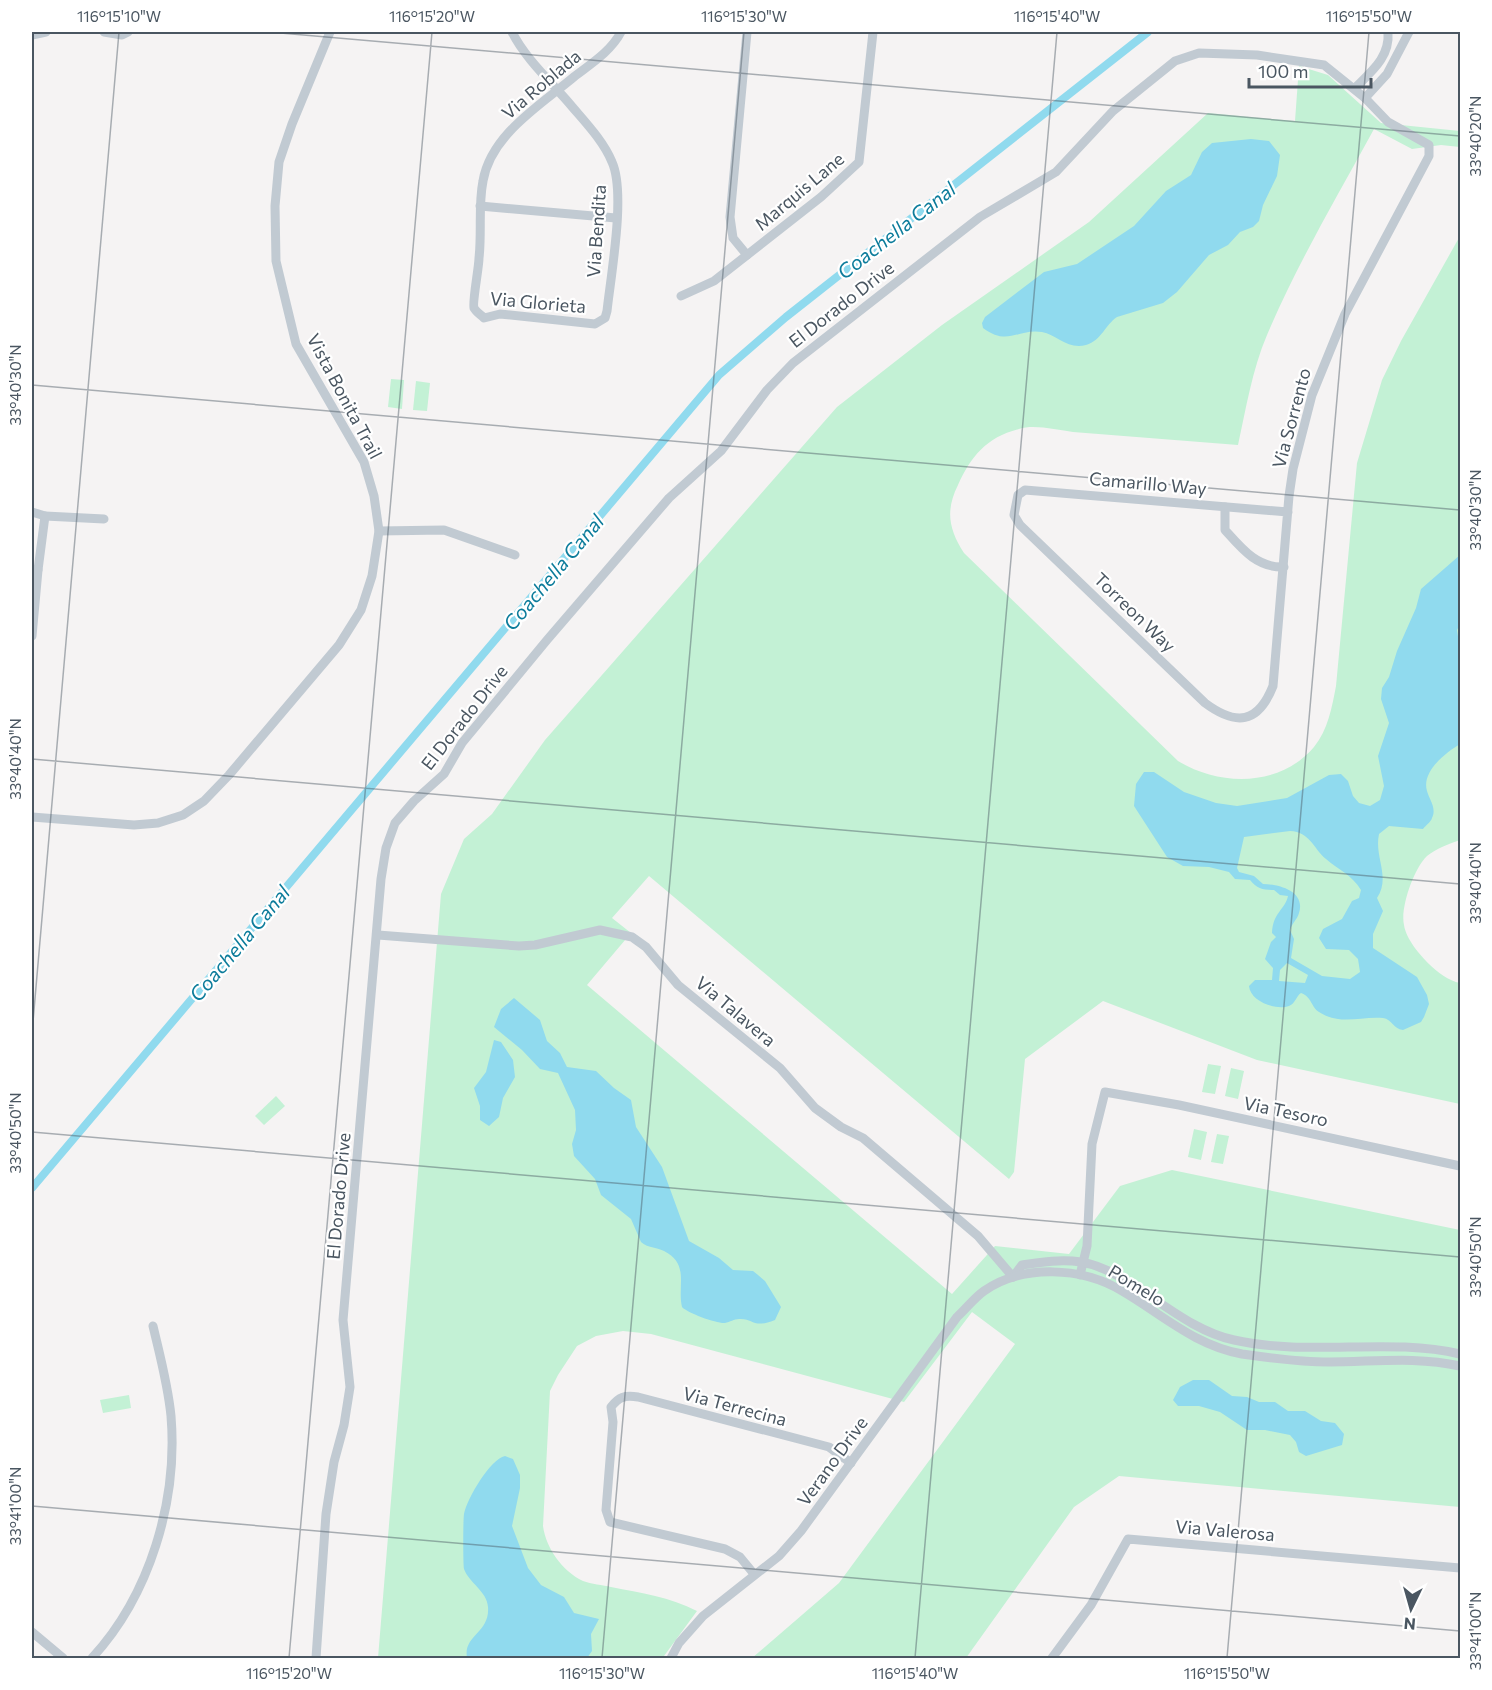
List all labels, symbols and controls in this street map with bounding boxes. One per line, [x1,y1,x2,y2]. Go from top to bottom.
text: 116°15'10"W [77,7,161,25]
text: 116°15'20"W [389,7,475,25]
text: 116°15'30"W [701,7,787,25]
text: 116°15'40"W [1014,7,1100,25]
text: 116°15'50"W [1326,7,1412,25]
street label: Via Roblada [497,45,585,123]
scale bar [1249,51,1370,89]
text: 100 m [1258,60,1308,82]
text: 33°40'20"N [1466,96,1484,176]
street label: Marquis Lane [750,147,848,235]
water label: Coachella Canal [832,176,961,284]
street label: Via Bendita [582,184,610,278]
street label: El Dorado Drive [784,256,898,352]
street label: Via Glorieta [489,287,587,317]
street label: Vista Bonita Trail [303,330,387,462]
text: 33°40'30"N [6,344,24,426]
street label: Via Sorrento [1267,365,1315,471]
street label: Camarillo Way [1088,467,1208,499]
text: 33°40'30"N [1466,469,1484,551]
water label: Coachella Canal [498,509,609,635]
street label: Torreon Way [1090,568,1180,656]
street label: El Dorado Drive [416,660,512,774]
text: 33°40'40"N [6,718,24,800]
text: 33°40'40"N [1466,842,1484,924]
water label: Coachella Canal [184,880,295,1006]
street label: Via Talavera [691,971,781,1051]
street label: Via Tesoro [1242,1091,1330,1131]
text: 33°40'50"N [6,1092,24,1174]
street label: El Dorado Drive [321,1132,355,1260]
text: 33°40'50"N [1466,1216,1484,1298]
street label: Pomelo [1105,1260,1169,1310]
street label: Via Terrecina [681,1382,789,1430]
street label: Verano Drive [792,1412,872,1510]
text: 33°41'00"N [6,1467,24,1545]
street label: Via Valerosa [1174,1515,1276,1545]
north arrow [1381,1579,1441,1639]
text: 33°41'00"N [1466,1592,1484,1670]
text: N [1403,1614,1416,1634]
text: 116°15'20"W [246,1664,332,1682]
text: 116°15'30"W [559,1664,645,1682]
text: 116°15'40"W [872,1664,958,1682]
text: 116°15'50"W [1184,1664,1270,1682]

